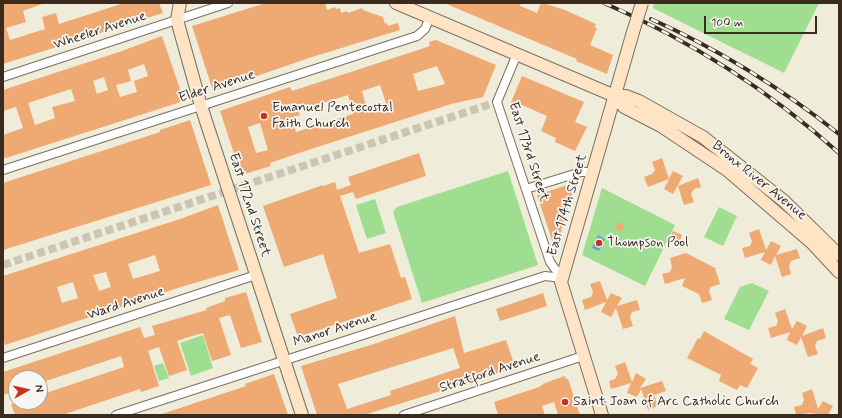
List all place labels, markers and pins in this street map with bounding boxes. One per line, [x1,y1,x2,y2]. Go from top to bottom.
place label: Emanuel Pentecostal Faith Church [272,100,393,132]
marker: Emanuel Pentecostal Faith Church [259,111,269,121]
place label: Thompson Pool [607,235,688,251]
marker: Thompson Pool [594,238,604,248]
place label: Saint Joan of Arc Catholic Church [573,394,779,410]
marker: Saint Joan of Arc Catholic Church [560,397,570,407]

